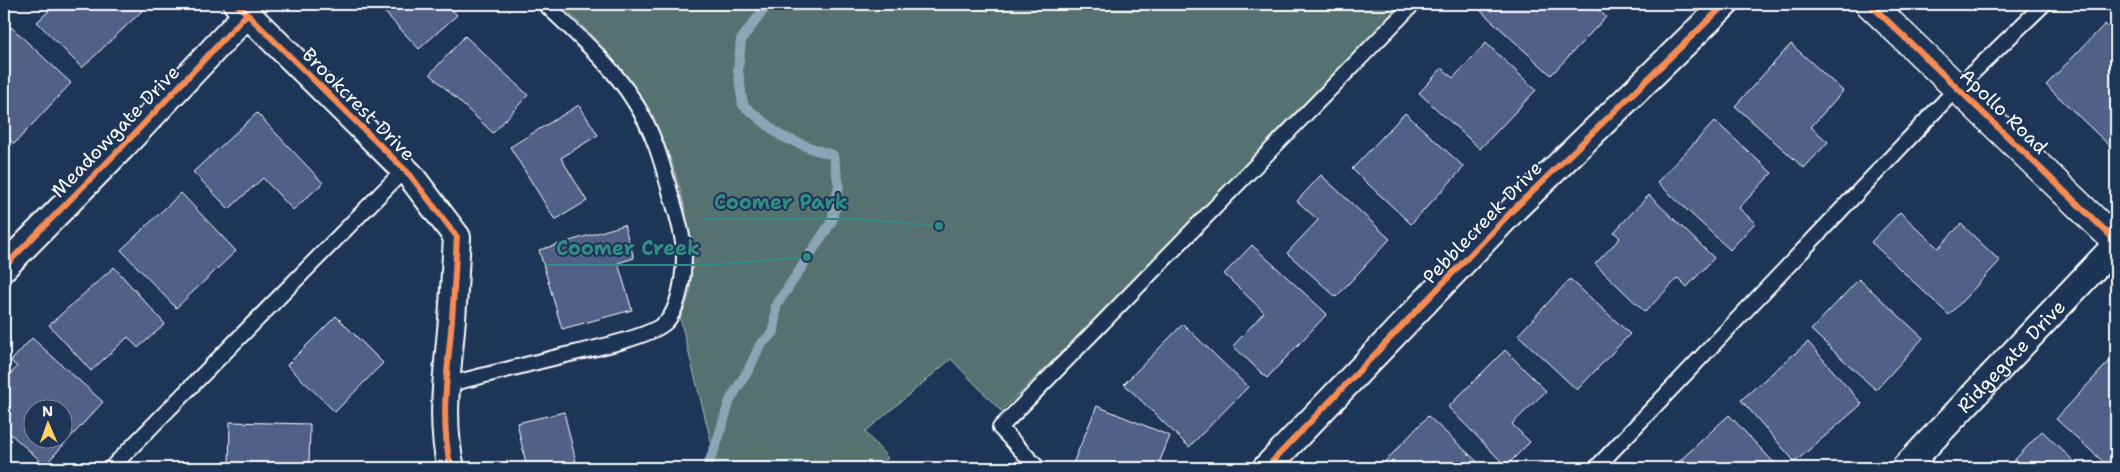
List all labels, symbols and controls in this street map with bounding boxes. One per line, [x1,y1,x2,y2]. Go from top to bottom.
street label: Brookcrest Drive [297,42,421,166]
street label: Meadowgate Drive [46,60,185,203]
street label: Apollo Road [1954,63,2053,160]
street label: Pebblecreek Drive [1417,156,1547,289]
callout: Coomer Park [704,184,858,219]
text: Coomer Park [714,189,848,215]
callout: Coomer Creek [546,230,710,265]
text: Coomer Creek [556,235,700,261]
street label: Ridgegate Drive [1952,295,2071,418]
north arrow [22,400,72,450]
text: N [42,402,53,420]

